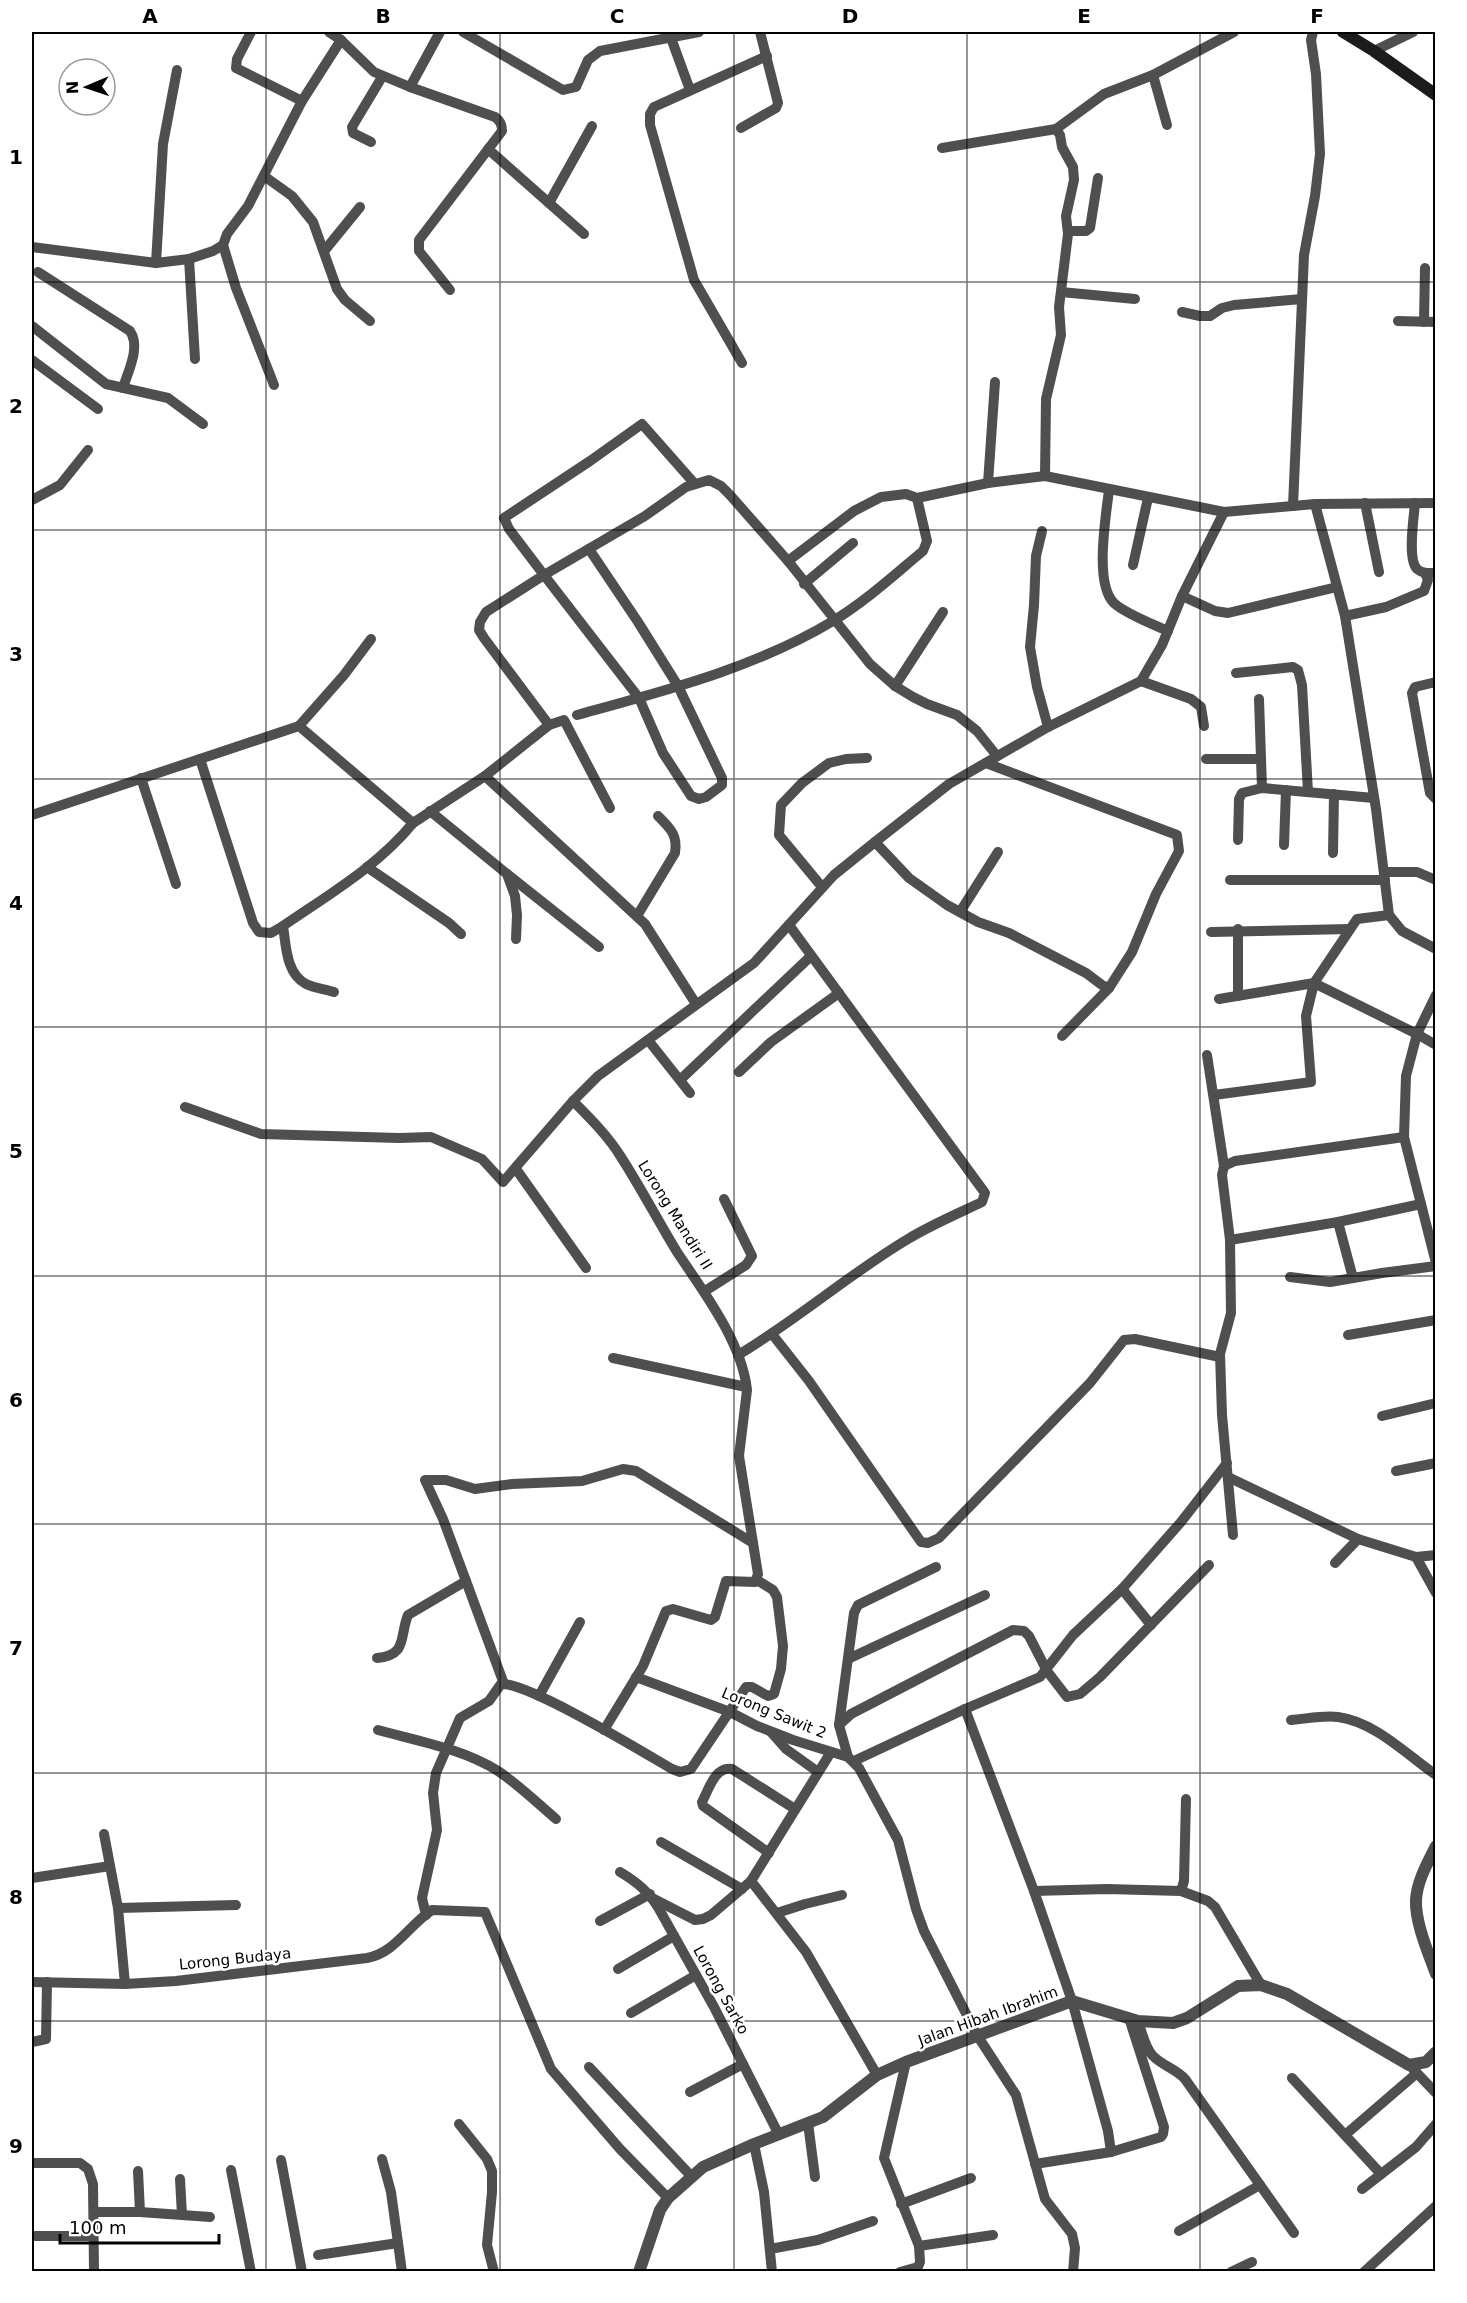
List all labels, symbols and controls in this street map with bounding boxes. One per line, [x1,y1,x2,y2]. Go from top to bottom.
text: A [142,4,158,28]
text: B [375,4,391,28]
text: C [610,4,624,28]
text: D [842,4,858,28]
text: E [1077,4,1091,28]
text: F [1310,4,1324,28]
north arrow [57,57,117,117]
text: N [63,80,82,95]
text: 1 [9,145,23,169]
text: 2 [9,394,23,418]
text: 3 [9,642,23,666]
text: 4 [9,891,23,915]
text: 5 [9,1139,23,1163]
street label: Lorong Mandiri II [634,1157,716,1273]
text: 6 [9,1388,23,1412]
text: 7 [9,1636,23,1660]
street label: Lorong Sawit 2 [719,1684,829,1742]
text: 8 [9,1885,23,1909]
street label: Lorong Sarko [689,1943,753,2037]
street label: Lorong Budaya [178,1944,292,1974]
street label: Jalan Hibah Ibrahim [915,1982,1060,2050]
text: 9 [9,2134,23,2158]
scale bar [60,2207,219,2245]
text: 100 m [69,2217,127,2238]

